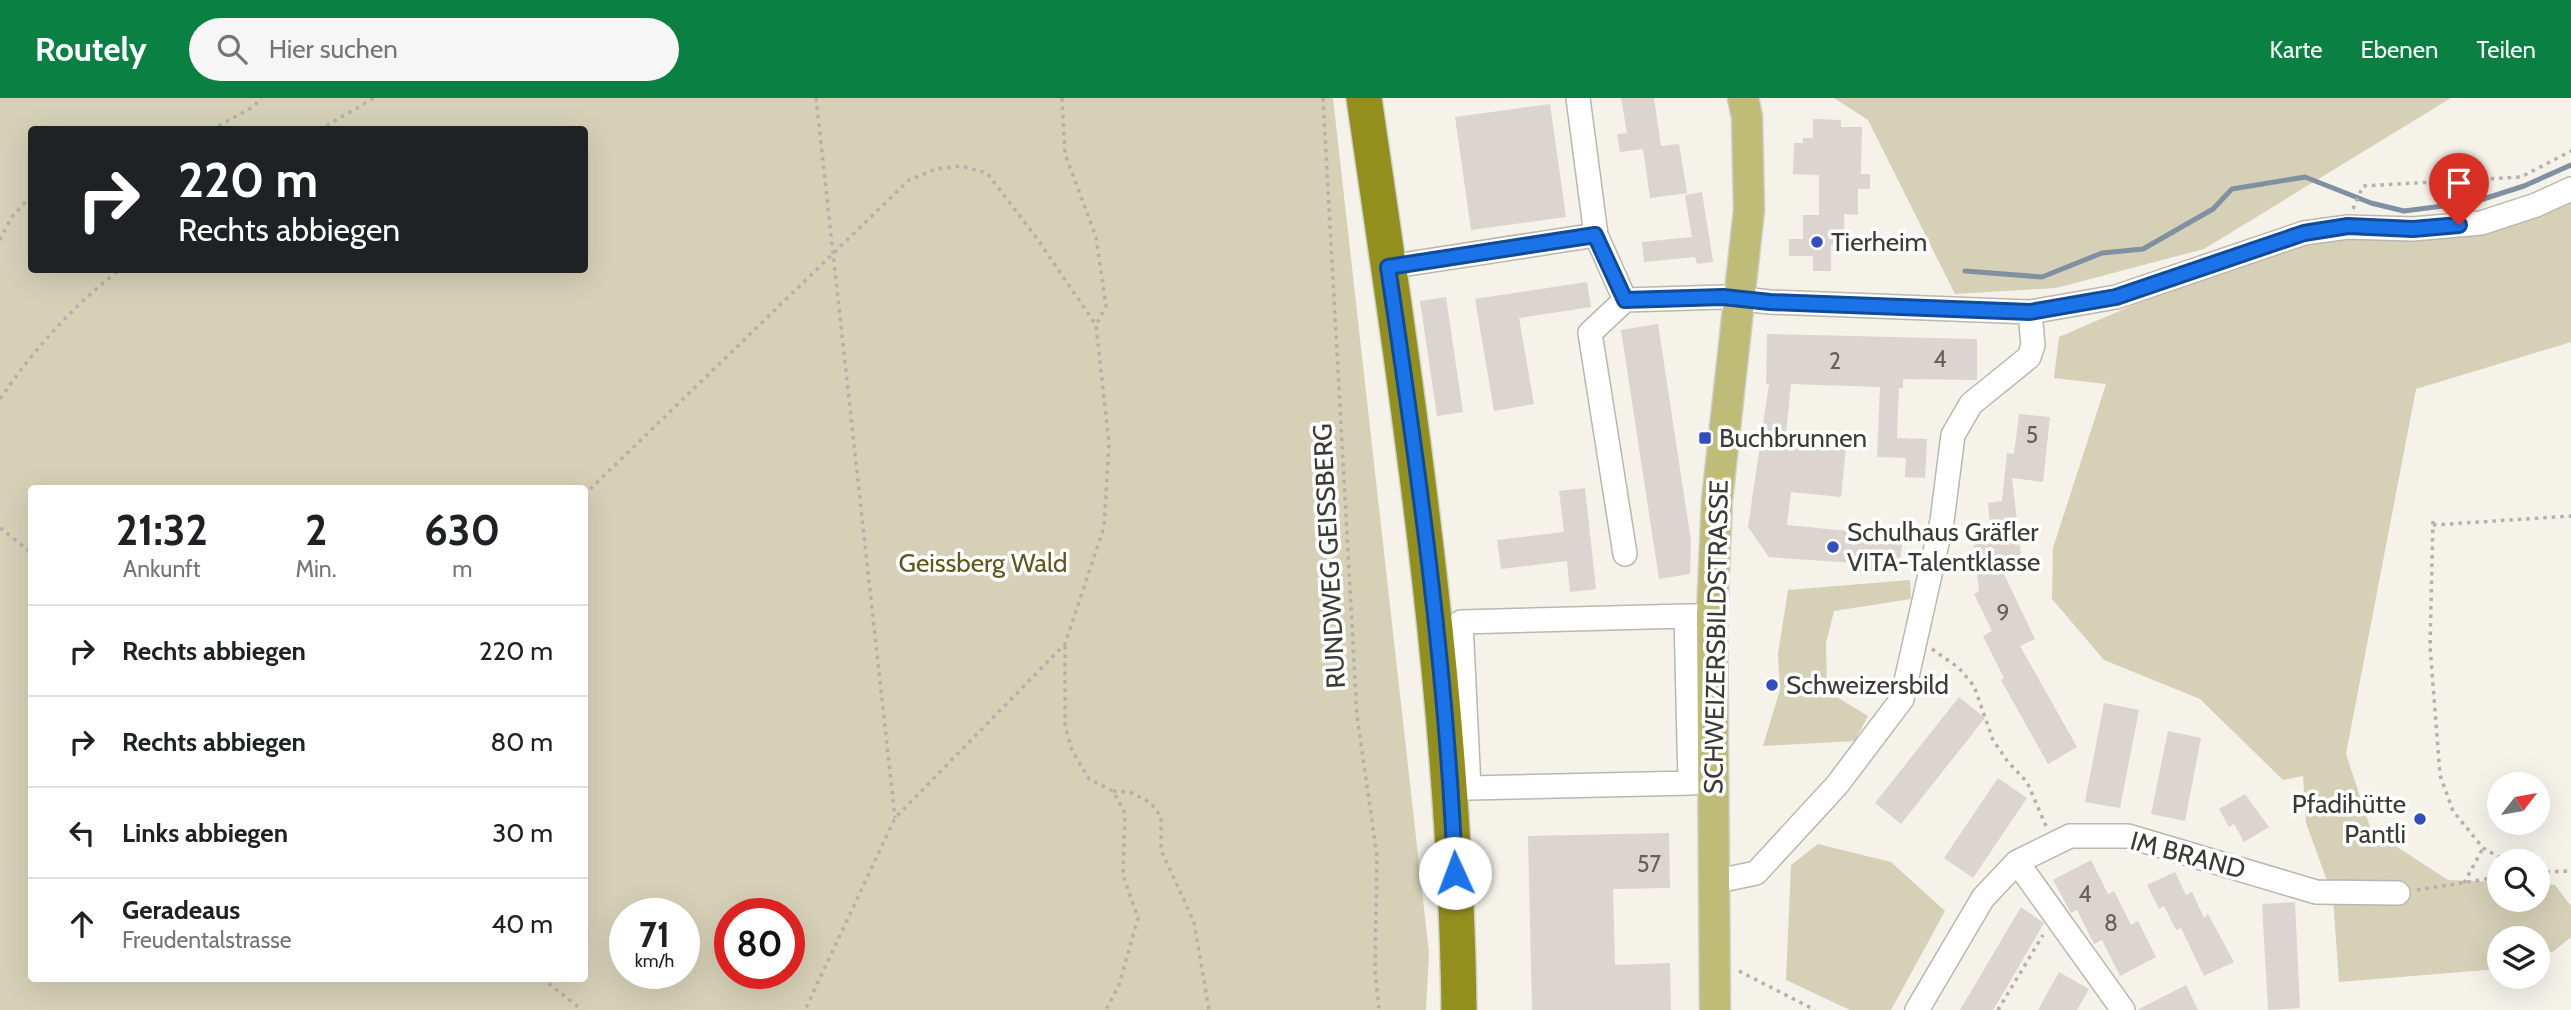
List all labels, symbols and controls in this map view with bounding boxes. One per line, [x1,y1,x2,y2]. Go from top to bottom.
search box [189,18,679,81]
text: Routely [35,29,147,69]
icon: search [213,30,251,68]
text: Hier suchen [269,33,398,65]
text: Karte [2269,35,2322,64]
text: Ebenen [2360,35,2438,64]
text: Teilen [2476,35,2536,64]
text: 220 m [178,150,318,209]
pin [2429,153,2489,225]
icon: right [63,154,154,245]
icon: arrive [2440,164,2478,202]
text: Rechts abbiegen [178,210,400,249]
place label: Tierheim [1831,226,1927,258]
marker: Tierheim [1809,234,1825,250]
house number: 4 [1933,345,1947,373]
house number: 2 [1829,347,1841,375]
house number: 5 [2026,421,2038,449]
place label: Buchbrunnen [1719,422,1867,454]
street label: RUNDWEG GEISSBERG [1306,423,1352,689]
marker: Buchbrunnen [1697,430,1713,446]
street label: SCHWEIZERSBILDSTRASSE [1697,480,1735,794]
text: 21:32 [116,504,208,556]
text: 2 [305,504,327,556]
text: 630 [424,504,500,556]
place label: Schulhaus Gräfler VITA-Talentklasse [1847,516,2040,578]
marker: Schulhaus Gräfler VITA-Talentklasse [1825,539,1841,555]
park label: Geissberg Wald [899,547,1067,579]
text: Ankunft [123,555,201,583]
text: Min. [296,555,336,583]
text: m [452,555,472,583]
house number: 9 [1996,599,2010,627]
icon: right [63,632,101,670]
text: Rechts abbiegen [122,635,306,667]
text: 220 m [479,635,553,667]
place label: Schweizersbild [1786,669,1949,701]
marker: Schweizersbild [1764,677,1780,693]
icon: right [63,723,101,761]
text: Rechts abbiegen [122,726,306,758]
text: 80 m [490,726,553,758]
north arrow [2487,772,2550,835]
map controls [2487,772,2550,989]
place label: Pfadihütte Pantli [2292,788,2406,850]
marker: Pfadihütte Pantli [2412,811,2428,827]
icon: left [63,814,101,852]
text: Links abbiegen [122,817,288,849]
text: 30 m [492,817,553,849]
street label: IM BRAND [2127,824,2249,886]
position arrow [1418,836,1492,910]
button: search [2487,849,2550,912]
house number: 57 [1637,850,1661,878]
house number: 4 [2078,880,2092,908]
text: Geradeaus [122,894,240,926]
speed limit sign: 80 [714,898,805,989]
icon: ahead [63,905,101,943]
text: 40 m [491,908,553,940]
house number: 8 [2104,909,2118,937]
text: 71 [639,913,670,956]
text: Freudentalstrasse [122,926,291,954]
button: layers [2487,926,2550,989]
text: km/h [635,950,674,972]

